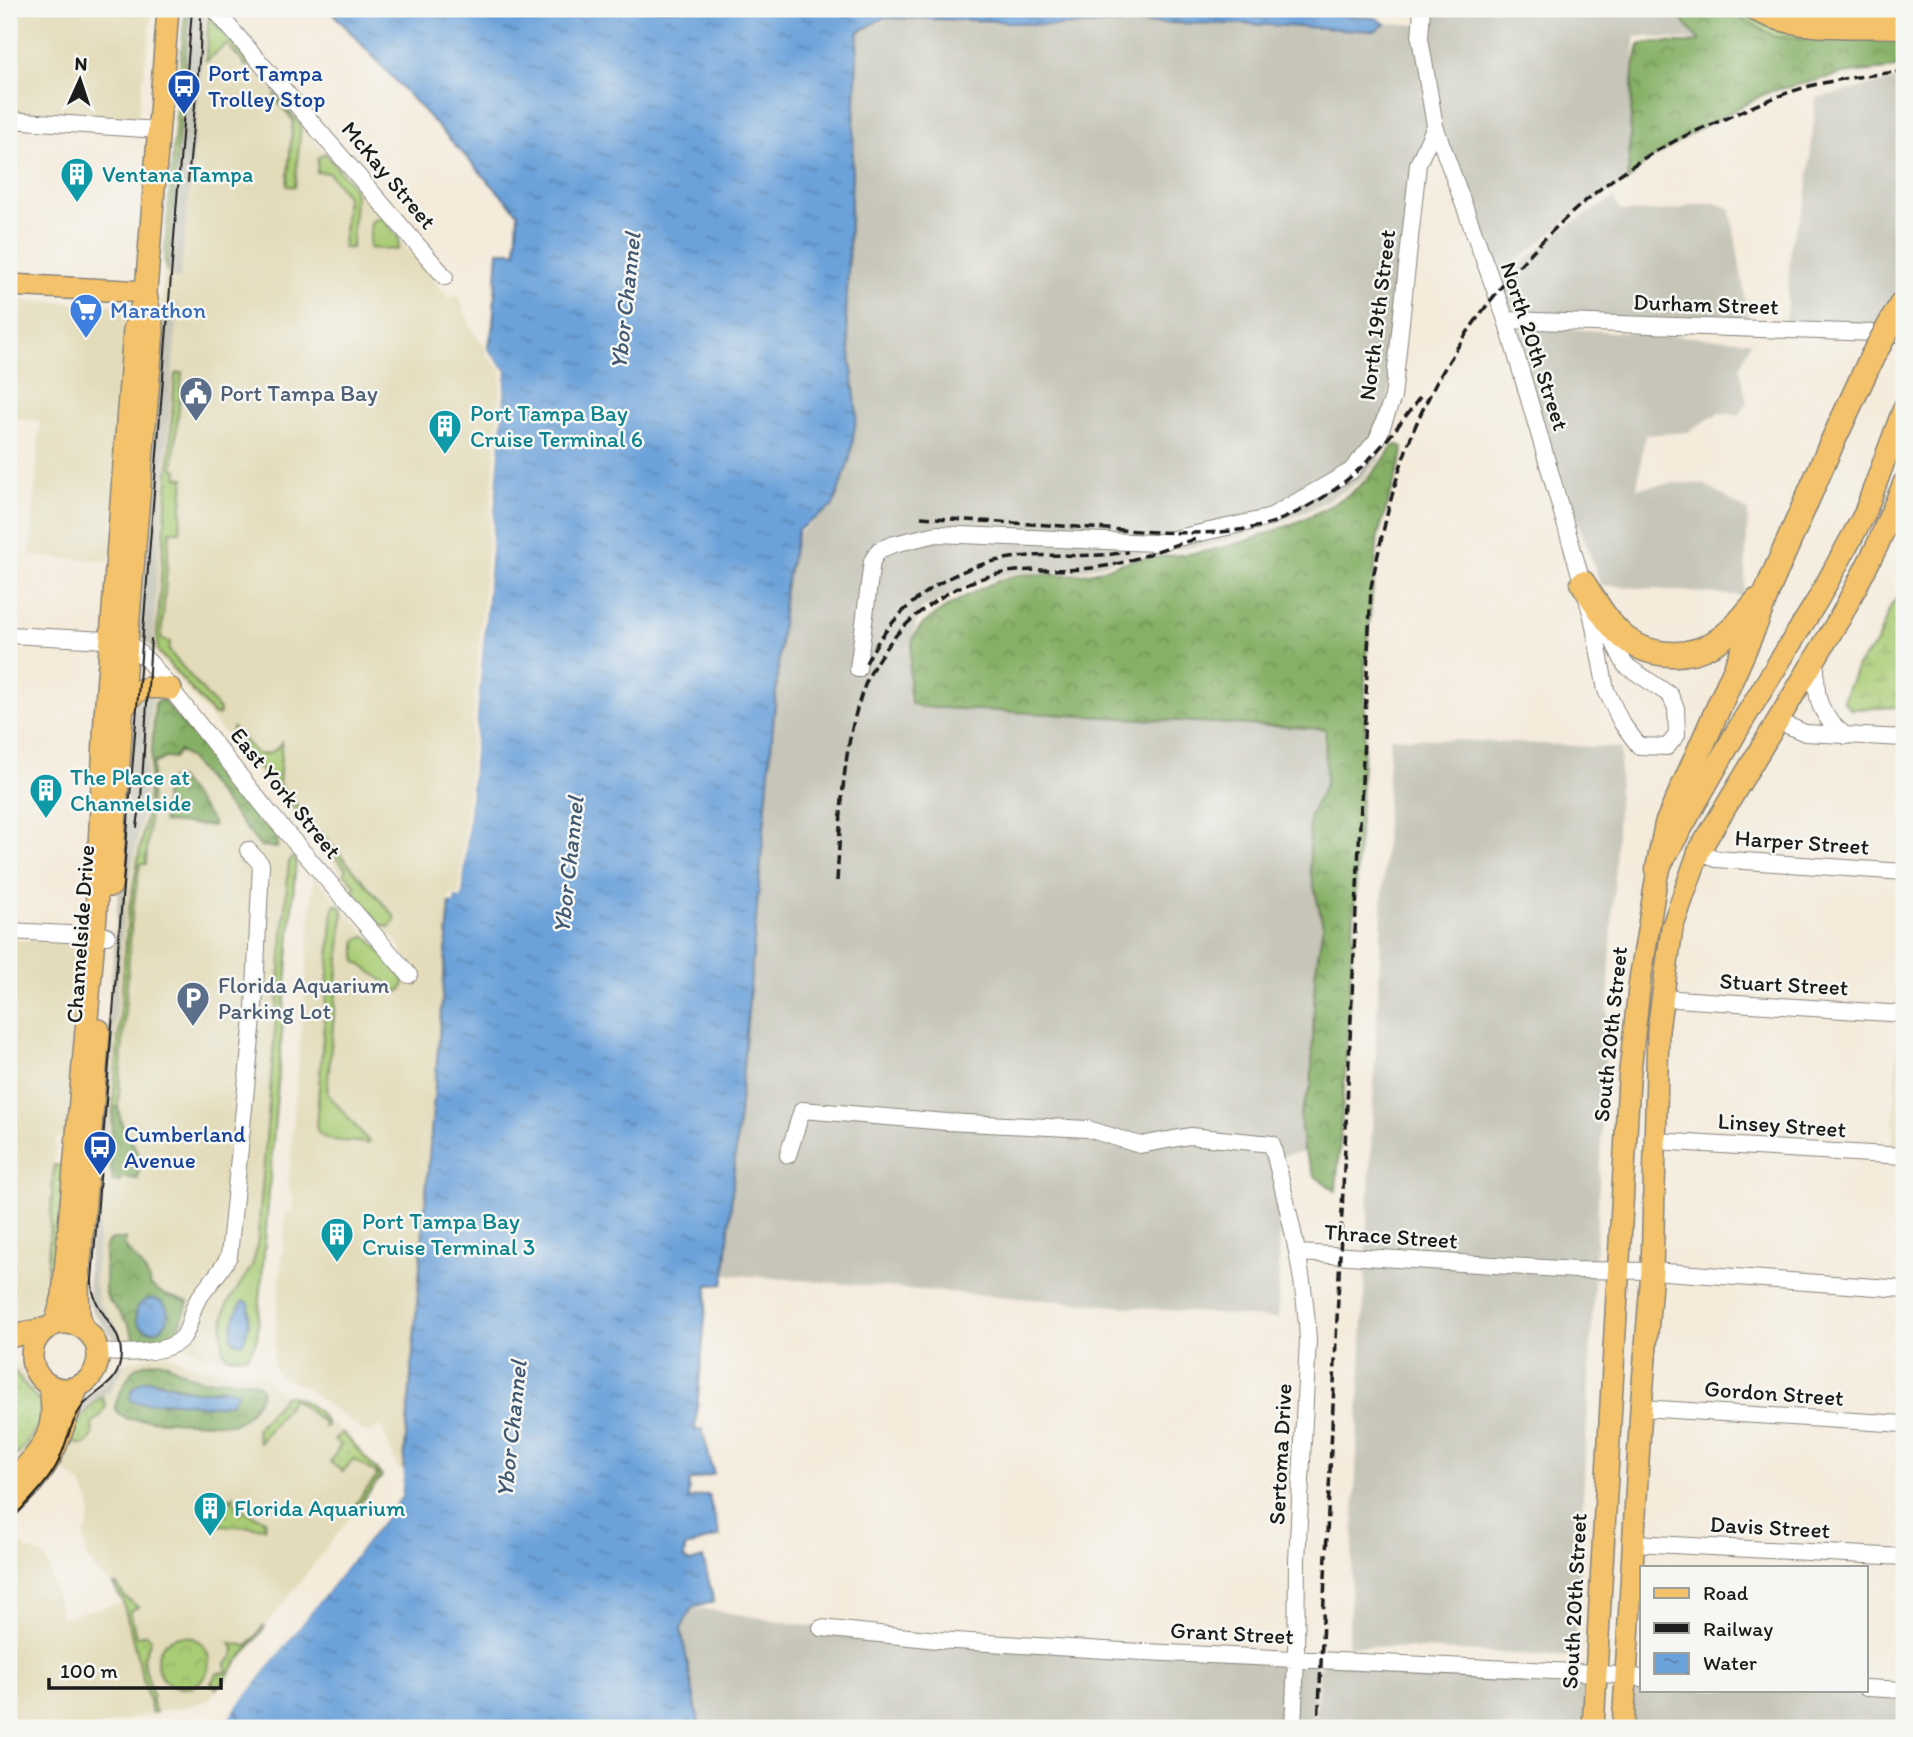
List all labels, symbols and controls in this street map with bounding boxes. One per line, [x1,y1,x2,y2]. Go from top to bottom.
north arrow [46,46,116,116]
text: N [74,52,88,75]
place label: Port Tampa Trolley Stop [208,59,325,113]
bus stop icon: Port Tampa Trolley Stop [165,67,203,116]
street label: McKay Street [336,115,443,235]
building icon: Ventana Tampa [58,155,96,204]
place label: Ventana Tampa [102,160,253,188]
street label: North 19th Street [1353,228,1401,402]
water label: Ybor Channel [603,229,647,371]
street label: North 20th Street [1495,258,1576,434]
street label: Durham Street [1633,287,1780,321]
supermarket icon: Marathon [67,291,105,340]
place label: Marathon [110,296,206,324]
public building icon: Port Tampa Bay [177,374,215,423]
place label: Port Tampa Bay [220,379,378,407]
place label: Port Tampa Bay Cruise Terminal 6 [470,399,643,453]
building icon: Port Tampa Bay Cruise Terminal 6 [426,407,464,456]
street label: East York Street [224,722,348,864]
place label: The Place at Channelside [70,763,191,817]
building icon: The Place at Channelside [27,771,65,820]
water label: Ybor Channel [546,793,590,935]
street label: Harper Street [1734,823,1870,861]
street label: Channelside Drive [60,844,100,1024]
street label: South 20th Street [1587,945,1633,1123]
street label: Stuart Street [1719,967,1849,1001]
place label: Florida Aquarium Parking Lot [218,971,389,1025]
parking icon: Florida Aquarium Parking Lot [174,979,212,1028]
street label: Linsey Street [1717,1107,1847,1143]
place label: Cumberland Avenue [124,1120,246,1174]
bus stop icon: Cumberland Avenue [81,1128,119,1177]
place label: Port Tampa Bay Cruise Terminal 3 [362,1207,535,1261]
building icon: Port Tampa Bay Cruise Terminal 3 [318,1215,356,1264]
street label: Thrace Street [1323,1217,1459,1255]
water label: Ybor Channel [489,1357,533,1499]
street label: Gordon Street [1703,1374,1845,1412]
street label: Sertoma Drive [1262,1383,1298,1525]
building icon: Florida Aquarium [191,1489,229,1538]
place label: Florida Aquarium [234,1494,405,1522]
street label: Davis Street [1709,1510,1831,1544]
street label: South 20th Street [1555,1512,1593,1690]
legend [1640,1566,1868,1692]
text: Road [1703,1580,1749,1605]
street label: Grant Street [1169,1616,1295,1650]
text: Railway [1703,1616,1773,1641]
scale bar [49,1646,220,1690]
text: Water [1703,1650,1757,1675]
text: 100 m [60,1658,118,1683]

